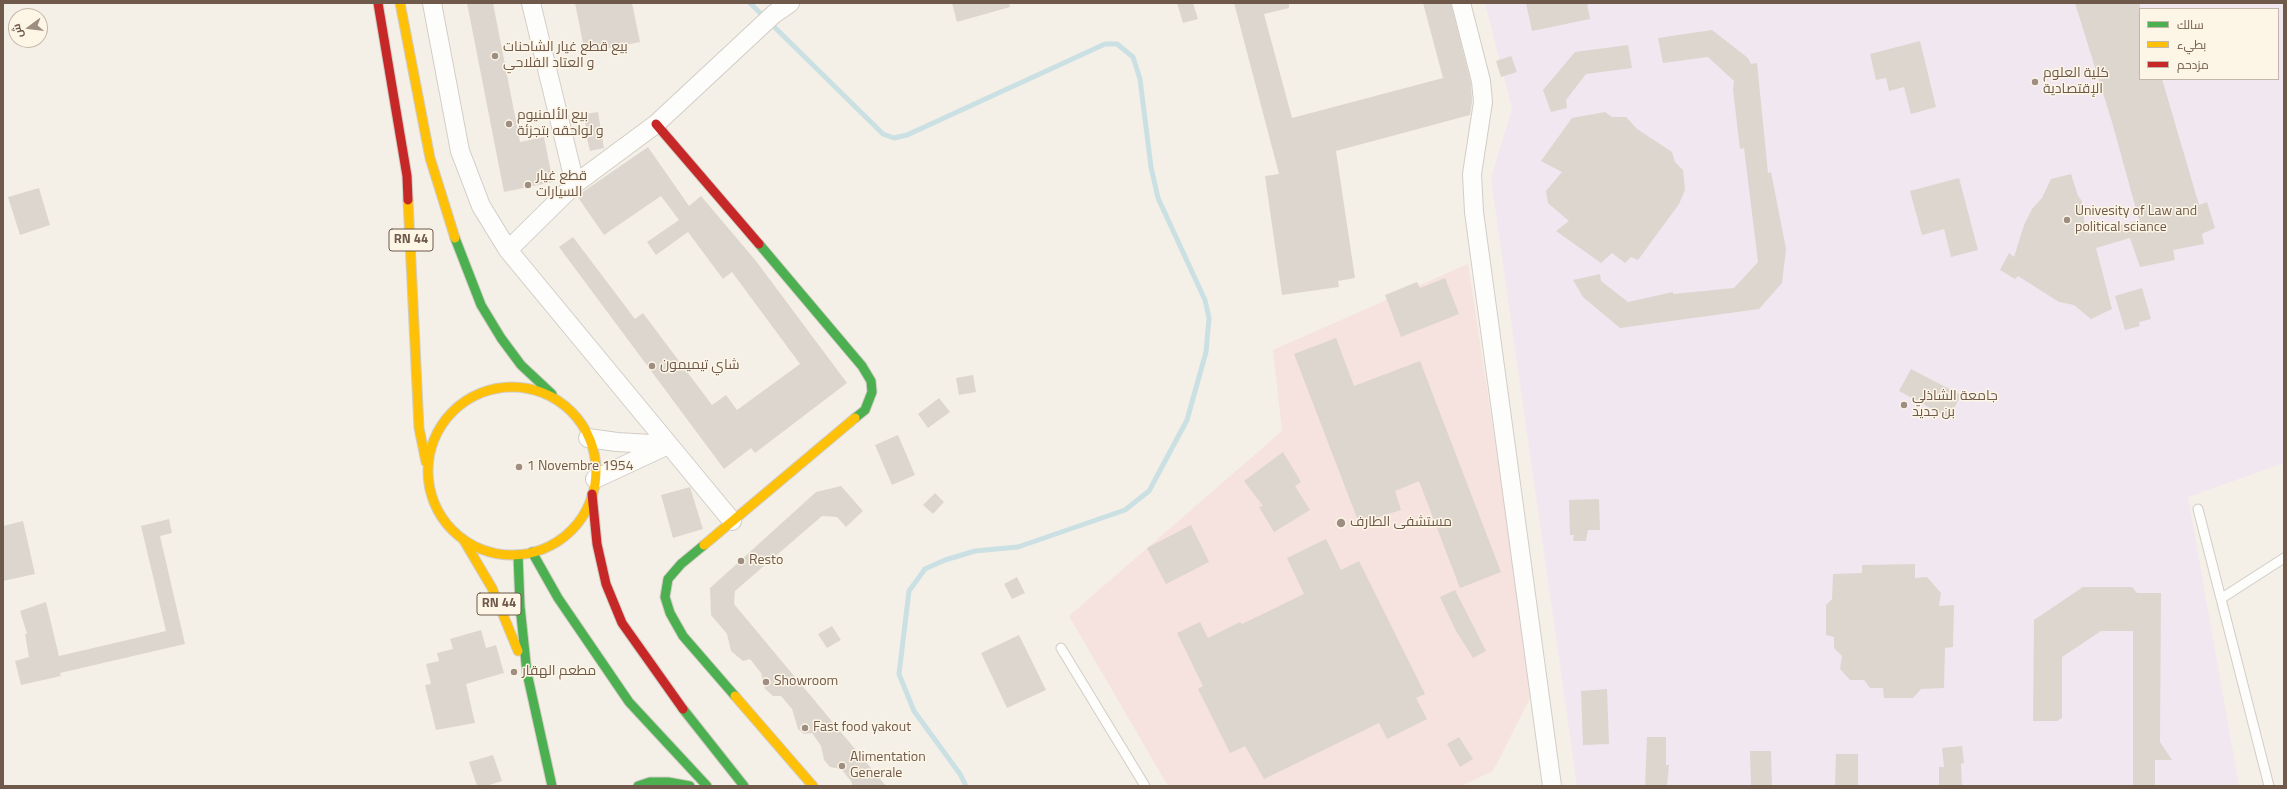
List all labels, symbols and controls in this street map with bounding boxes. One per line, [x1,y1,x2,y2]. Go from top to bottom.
north arrow [8,8,48,48]
legend [2139,8,2279,80]
text: سالك [2177,15,2204,34]
text: ش [8,22,27,40]
text: بطيء [2177,35,2206,54]
place label: بيع قطع غيار الشاحنات و العتاد الفلاحي [503,40,628,72]
marker: بيع قطع غيار الشاحنات و العتاد الفلاحي [490,51,500,61]
text: مزدحم [2177,55,2209,74]
place label: كلية العلوم الإقتصادية [2043,66,2109,98]
marker: كلية العلوم الإقتصادية [2030,77,2040,87]
place label: بيع الألمنيوم و لواحقه بتجزئة [517,108,604,140]
marker: بيع الألمنيوم و لواحقه بتجزئة [504,119,514,129]
place label: قطع غيار السيارات [536,169,587,202]
marker: قطع غيار السيارات [523,180,533,190]
place label: Univesity of Law and political sciance [2075,204,2197,236]
marker: Univesity of Law and political sciance [2062,215,2072,225]
road number: RN 44 [389,229,433,251]
place label: شاي تيميمون [660,358,740,374]
marker: شاي تيميمون [647,361,657,371]
place label: جامعة الشاذلي بن جديد [1912,389,1998,422]
marker: جامعة الشاذلي بن جديد [1899,400,1909,410]
place label: 1 Novembre 1954 [527,459,634,475]
marker: 1 Novembre 1954 [514,462,524,472]
place label: مستشفى الطارف [1350,515,1452,531]
marker: مستشفى الطارف [1335,517,1347,529]
place label: Resto [749,553,783,569]
marker: Resto [736,556,746,566]
road number: RN 44 [477,593,521,615]
place label: مطعم الهقار [522,664,596,680]
marker: مطعم الهقار [509,667,519,677]
place label: Showroom [774,674,838,690]
marker: Showroom [761,677,771,687]
place label: Fast food yakout [813,720,911,736]
marker: Fast food yakout [800,723,810,733]
place label: Alimentation Generale [850,750,926,782]
marker: Alimentation Generale [837,761,847,771]

